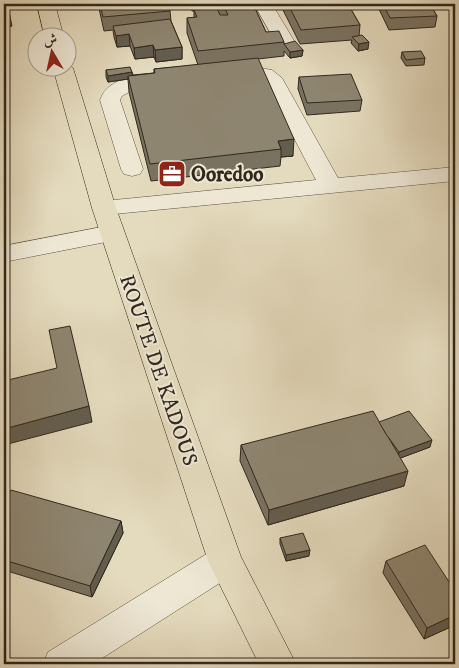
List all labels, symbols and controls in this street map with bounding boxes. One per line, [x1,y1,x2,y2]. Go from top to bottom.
north arrow [28,28,78,78]
text: ش [42,30,58,50]
office icon: Ooredoo [157,159,187,189]
place label: Ooredoo [191,162,263,188]
street label: ROUTE DE KADOUS [113,271,203,469]

